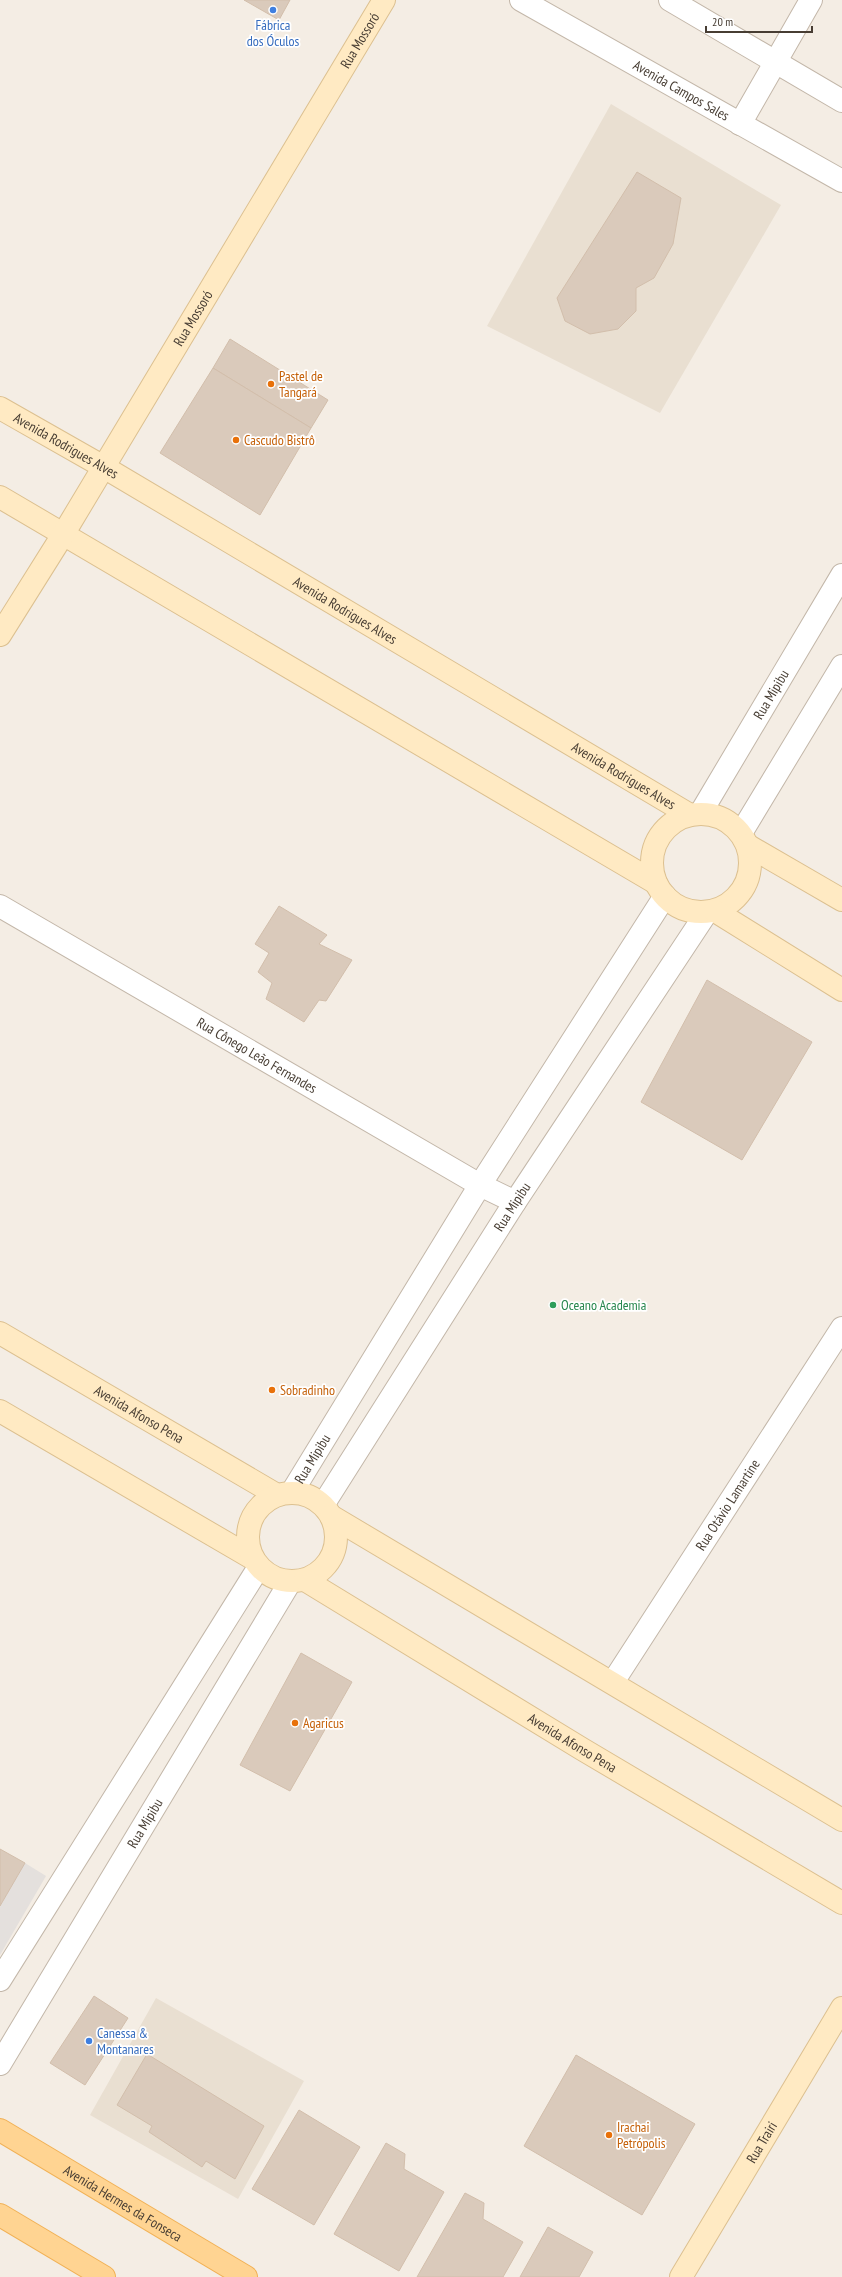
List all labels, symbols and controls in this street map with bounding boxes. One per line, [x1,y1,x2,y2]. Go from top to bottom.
marker: Fábrica dos Óculos [268,5,278,15]
scale bar [706,8,812,34]
street label: Rua Mossoró [336,9,383,72]
text: 20 m [712,14,733,29]
place label: Fábrica dos Óculos [247,16,300,50]
street label: Avenida Campos Sales [630,56,733,125]
street label: Rua Mossoró [169,287,217,349]
place label: Pastel de Tangará [279,367,323,401]
marker: Pastel de Tangará [266,379,276,389]
street label: Avenida Rodrigues Alves [10,409,122,483]
place label: Cascudo Bistrô [244,431,315,449]
marker: Cascudo Bistrô [231,435,241,445]
street label: Avenida Rodrigues Alves [290,573,400,648]
street label: Rua Mipibu [749,666,793,723]
street label: Avenida Rodrigues Alves [569,738,679,814]
street label: Rua Cônego Leão Fernandes [193,1013,320,1097]
street label: Rua Mipibu [490,1179,534,1235]
place label: Oceano Academia [561,1296,646,1314]
marker: Oceano Academia [548,1300,558,1310]
street label: Avenida Afonso Pena [91,1381,187,1447]
place label: Sobradinho [280,1381,335,1399]
marker: Sobradinho [267,1385,277,1395]
street label: Rua Mipibu [290,1431,334,1487]
street label: Rua Otávio Lamartine [692,1456,764,1554]
street label: Avenida Afonso Pena [525,1709,620,1776]
place label: Agaricus [303,1714,344,1732]
marker: Agaricus [290,1718,300,1728]
street label: Rua Mipibu [123,1795,167,1851]
place label: Canessa & Montanares [97,2024,154,2058]
marker: Canessa & Montanares [84,2036,94,2046]
place label: Irachai Petrópolis [617,2118,666,2152]
street label: Rua Trairi [742,2118,781,2166]
marker: Irachai Petrópolis [604,2130,614,2140]
street label: Avenida Hermes da Fonseca [60,2161,185,2246]

